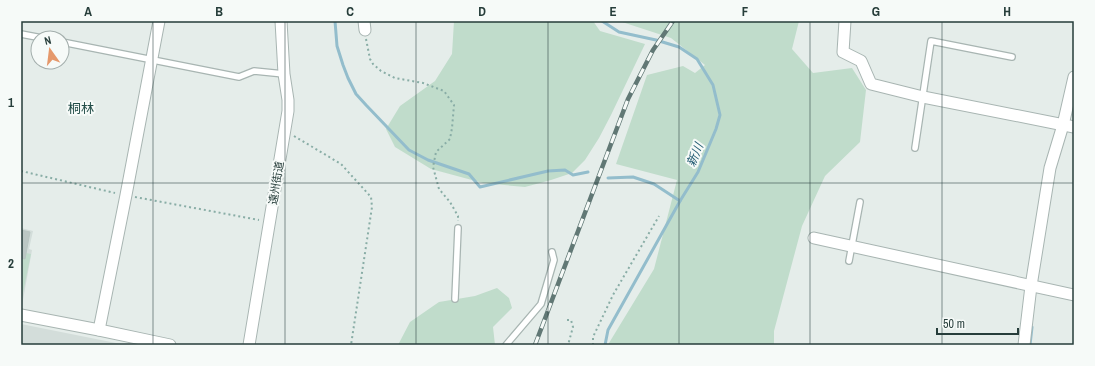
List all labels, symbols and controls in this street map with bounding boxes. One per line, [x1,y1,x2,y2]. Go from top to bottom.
text: A [84,3,92,20]
text: B [215,3,223,20]
text: C [346,3,354,20]
text: D [478,3,486,20]
text: E [609,3,617,20]
text: F [742,3,749,20]
text: G [872,3,880,20]
text: H [1003,3,1011,20]
north arrow [30,30,70,70]
text: N [43,33,52,48]
text: 1 [8,94,14,111]
district label: 桐林 [68,100,94,117]
water label: 新川 [683,139,708,169]
street label: 遠州街道 [266,160,286,206]
text: 2 [8,255,14,272]
scale bar [937,310,1018,336]
text: 50 m [943,316,965,332]

